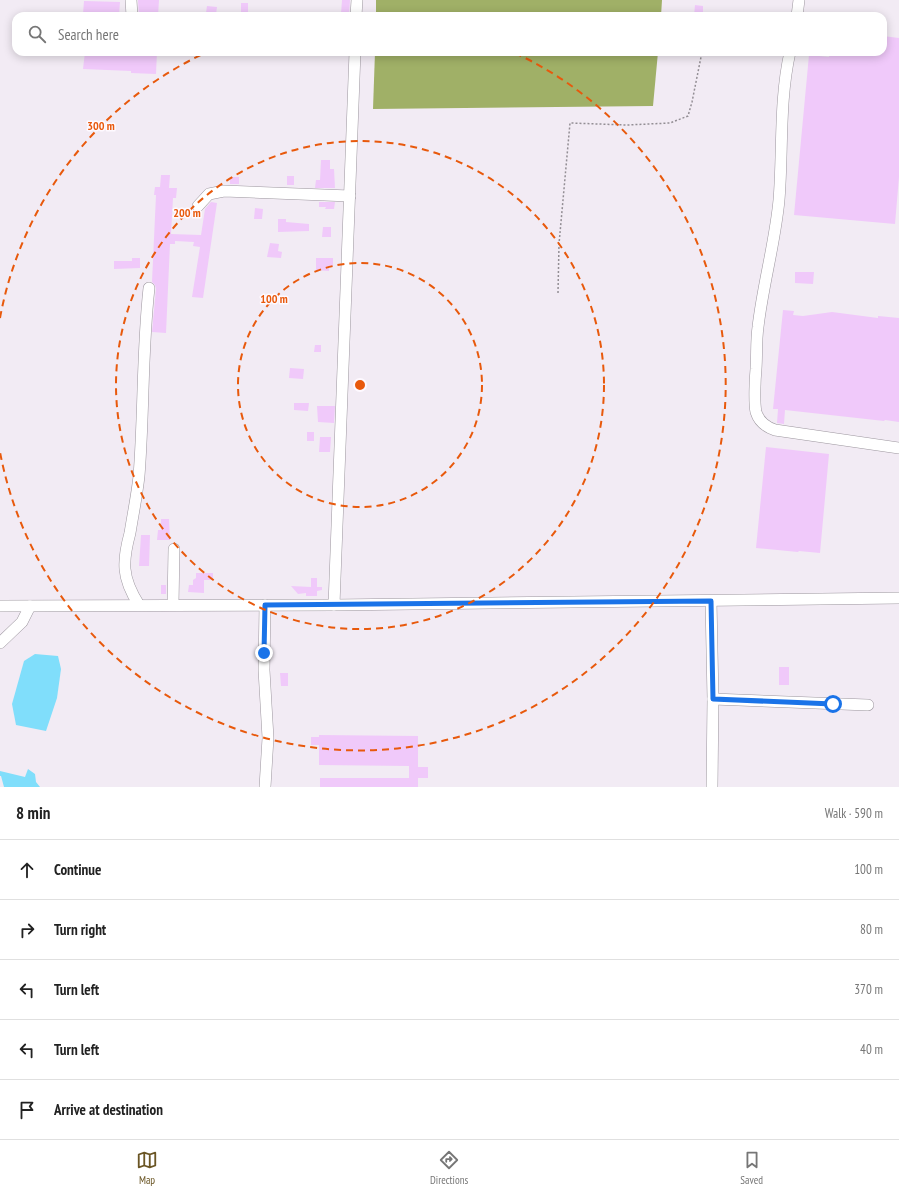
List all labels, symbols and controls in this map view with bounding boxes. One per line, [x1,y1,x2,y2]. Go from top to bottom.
search box [12,12,887,56]
icon: search [26,23,48,45]
text: Search here [58,25,119,44]
text: 300 m [87,118,115,133]
text: 200 m [173,205,201,220]
text: 100 m [260,291,288,306]
centre of rings [353,378,367,392]
route end [255,644,273,662]
route start [824,695,842,713]
text: 8 min [16,802,50,824]
text: Walk · 590 m [825,805,883,822]
icon: ahead [16,859,38,881]
text: Continue [54,860,101,879]
text: 100 m [854,861,883,878]
icon: right [16,919,38,941]
text: Turn right [54,920,106,939]
text: 80 m [860,921,883,938]
icon: left [16,979,38,1001]
text: Turn left [54,980,99,999]
text: 370 m [854,981,883,998]
icon: left [16,1039,38,1061]
text: Turn left [54,1040,99,1059]
text: 40 m [860,1041,883,1058]
icon: arrive [16,1099,38,1121]
text: Arrive at destination [54,1100,163,1119]
tab: Map [136,1149,158,1187]
tab: Directions [430,1149,468,1187]
tab: Saved [740,1149,763,1187]

